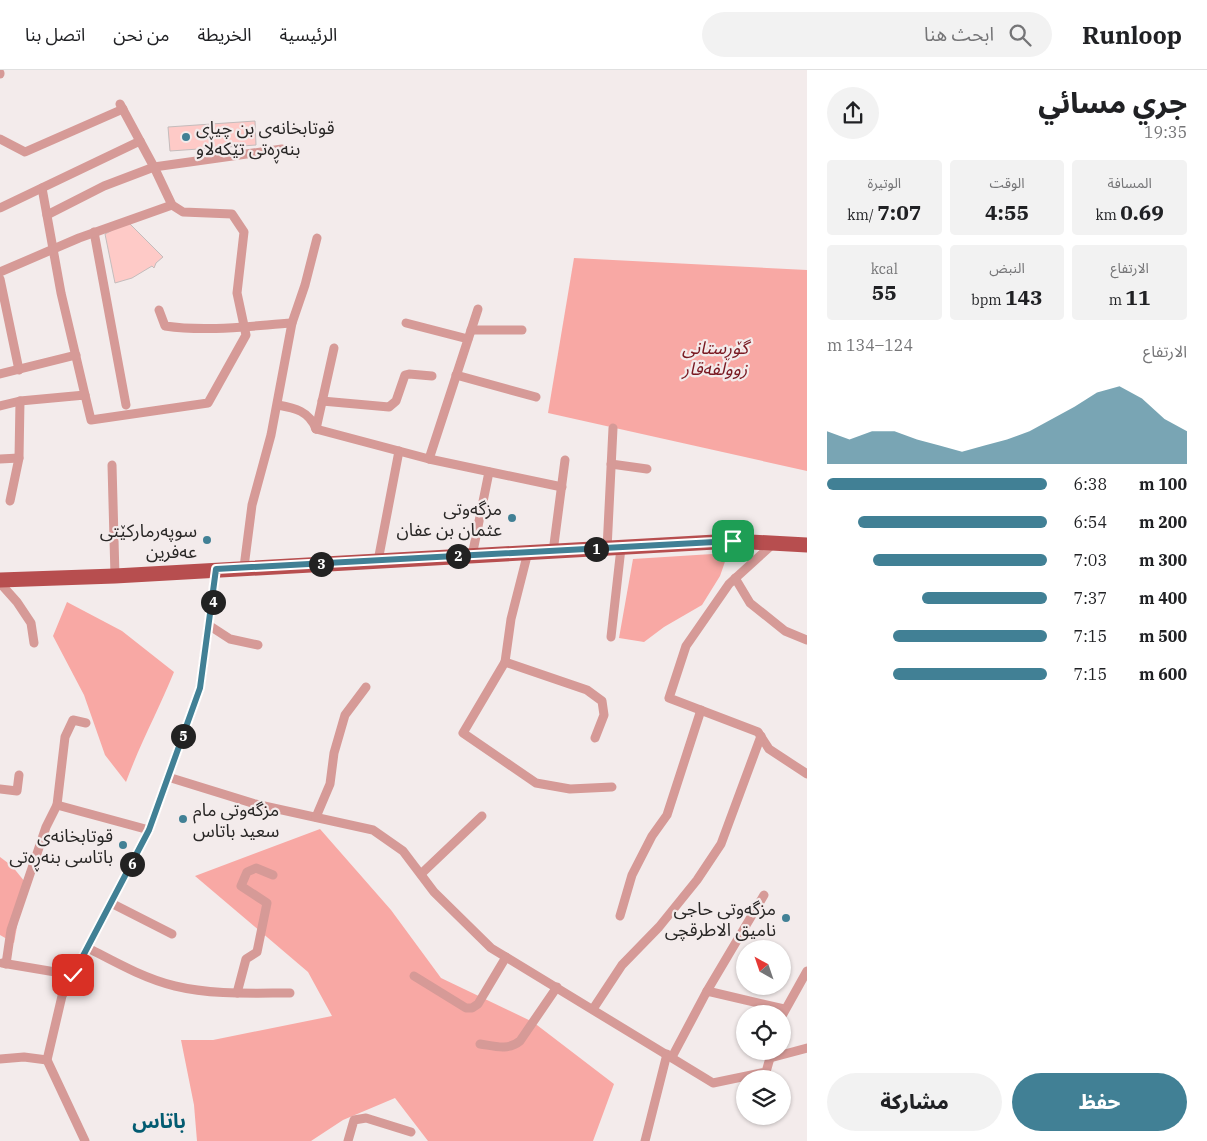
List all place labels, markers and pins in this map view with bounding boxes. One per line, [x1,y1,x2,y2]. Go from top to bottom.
place label: قوتابخانەی بن چیای بنەڕەتی تێکەڵاو [196,116,335,163]
marker: قوتابخانەی بن چیای بنەڕەتی تێکەڵاو [180,131,192,143]
place label: مزگەوتی عثمان بن عفان [396,497,502,541]
marker: مزگەوتی عثمان بن عفان [506,512,518,524]
place label: سوپەرمارکێتی عەفرین [100,519,197,563]
pin [712,520,754,562]
marker: سوپەرمارکێتی عەفرین [201,534,213,546]
pin: 1 [584,536,608,562]
pin: 2 [446,544,470,568]
pin: 3 [308,552,334,576]
pin: 4 [200,590,226,614]
pin: 5 [170,724,196,748]
place label: مزگەوتی مام سعید باتاس [193,798,279,842]
marker: مزگەوتی مام سعید باتاس [177,813,189,825]
place label: قوتابخانەی باتاسی بنەڕەتی [9,824,113,871]
marker: قوتابخانەی باتاسی بنەڕەتی [117,839,129,851]
pin: 6 [120,852,144,876]
place label: مزگەوتی حاجی نامیق الاطرقچی [665,897,776,941]
marker: مزگەوتی حاجی نامیق الاطرقچی [780,912,792,924]
pin [52,954,94,996]

